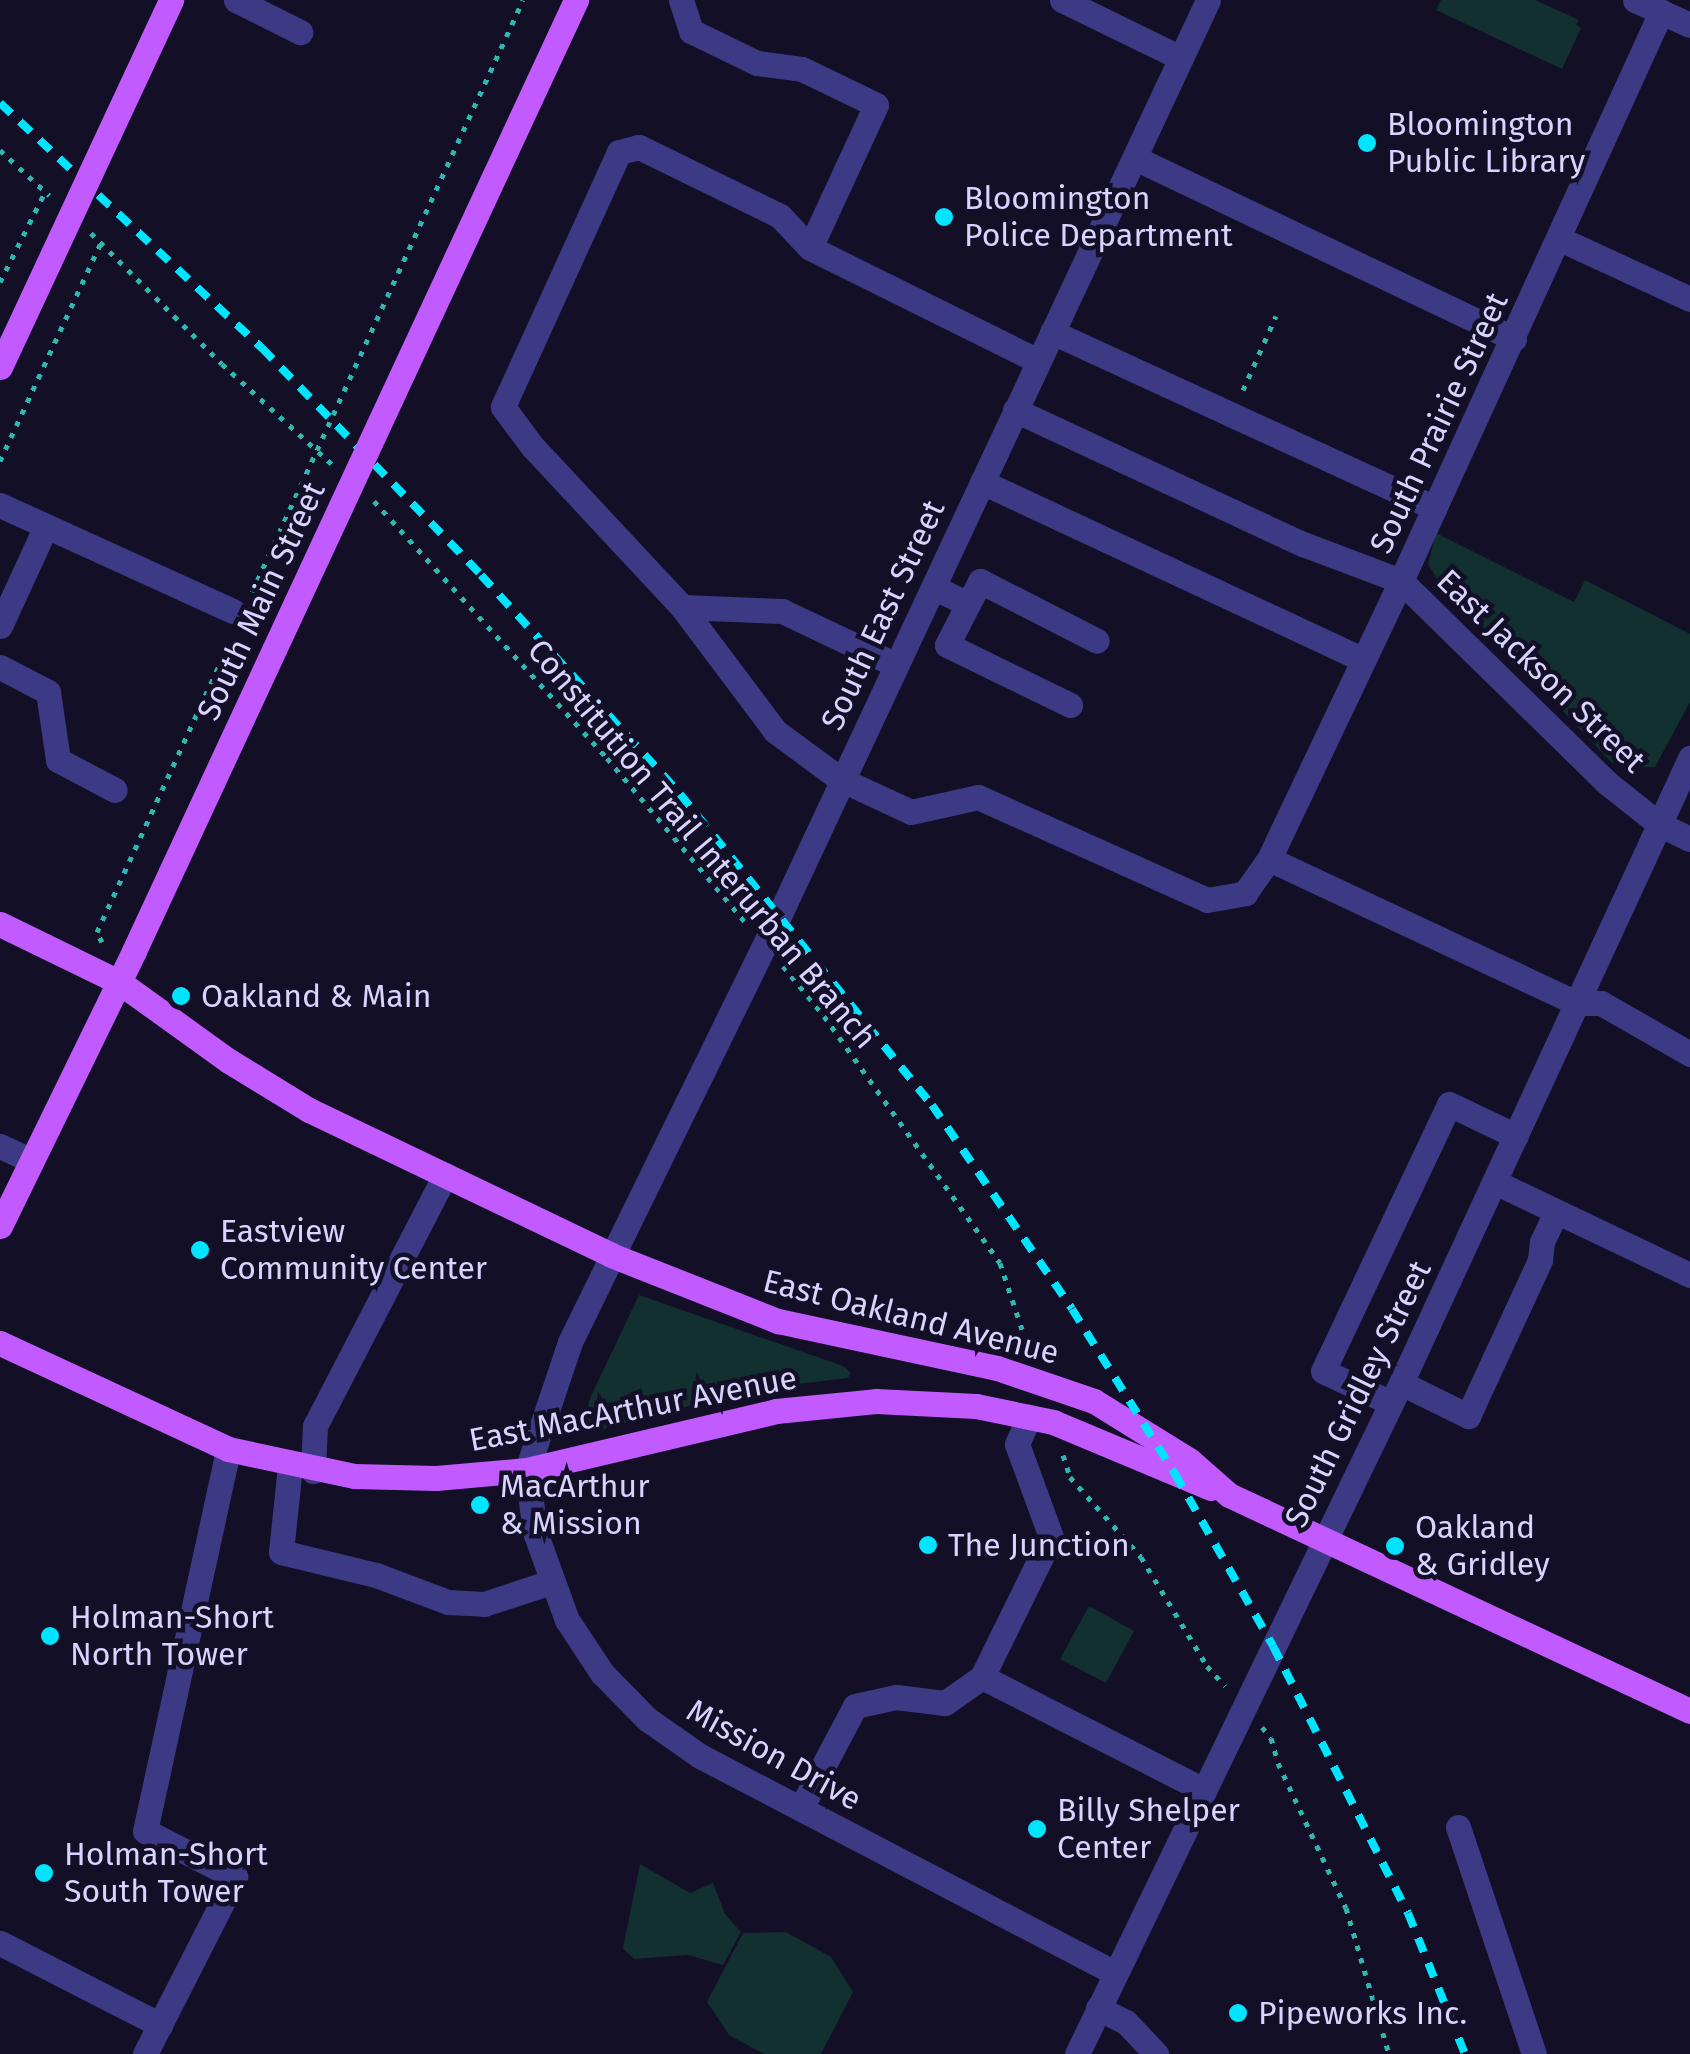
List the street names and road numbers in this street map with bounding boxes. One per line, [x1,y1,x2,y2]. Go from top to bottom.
street label: South Prairie Street [1362,287,1516,559]
street label: South Main Street [189,476,333,726]
street label: South East Street [813,494,953,736]
street label: East Jackson Street [1429,562,1653,780]
street label: Constitution Trail Interurban Branch [519,632,885,1056]
street label: South Gridley Street [1277,1254,1439,1534]
street label: East Oakland Avenue [759,1262,1063,1372]
street label: East MacArthur Avenue [466,1358,800,1460]
street label: Mission Drive [680,1691,868,1819]

